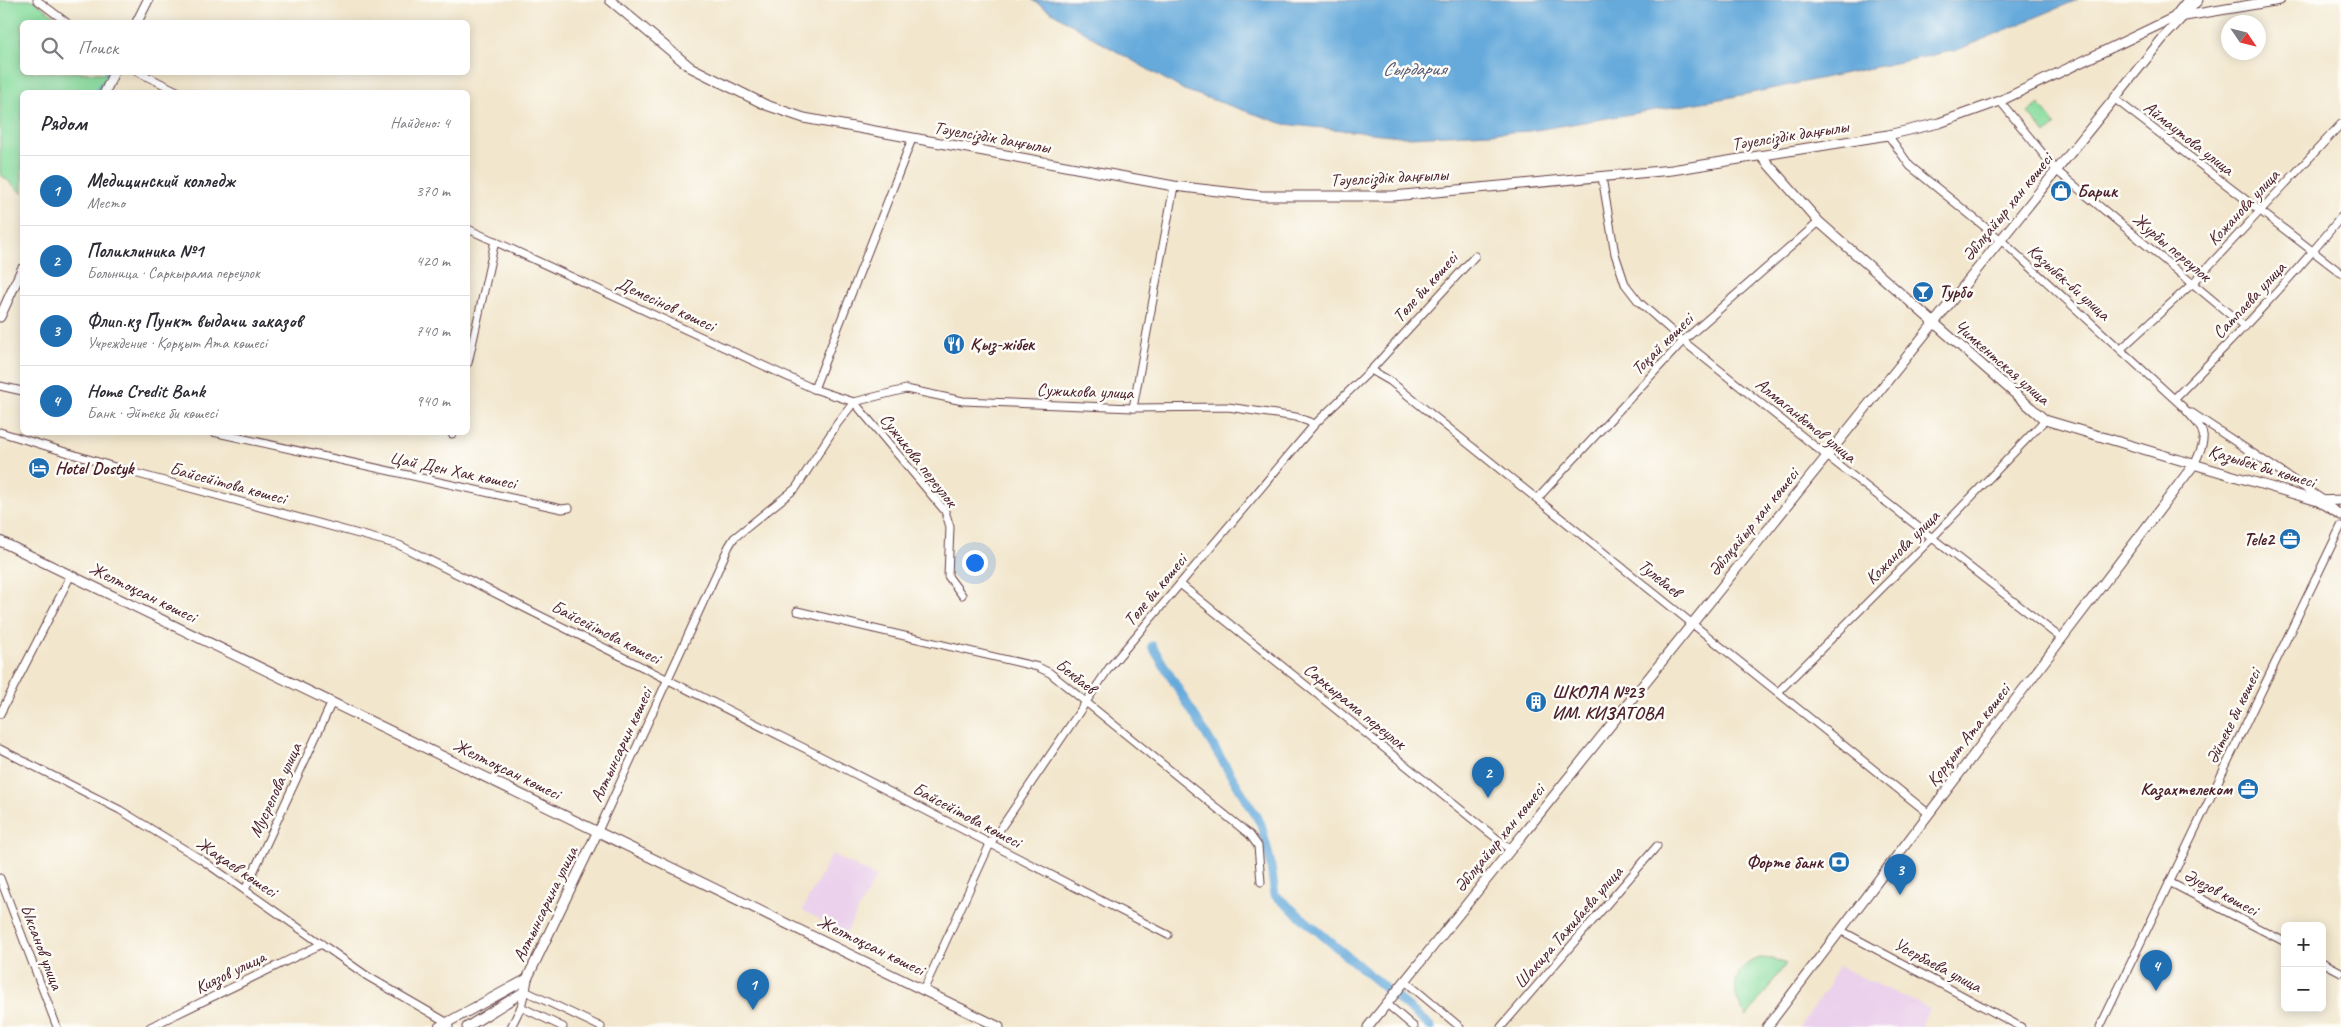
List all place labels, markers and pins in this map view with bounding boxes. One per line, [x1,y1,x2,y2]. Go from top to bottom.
shop icon: Барик [2049,179,2073,203]
place label: Барик [2077,180,2119,202]
bar icon: Турбо [1911,280,1935,304]
place label: Турбо [1939,281,1974,303]
restaurant icon: Қыз-жібек [942,332,966,356]
place label: Қыз-жібек [970,333,1036,356]
hotel icon: Hotel Dostyk [27,456,51,480]
place label: Hotel Dostyk [55,457,136,479]
office icon: Tele2 [2278,527,2302,551]
place label: Tele2 [2244,528,2276,550]
place label: ШКОЛА №23 ИМ. КИЗАТОВА [1552,681,1665,724]
building icon: ШКОЛА №23 ИМ. КИЗАТОВА [1524,690,1548,714]
pin: 2 [1472,757,1504,798]
office icon: Казахтелеком [2236,777,2260,801]
place label: Казахтелеком [2140,778,2234,801]
bank icon: Форте банк [1827,850,1851,874]
place label: Форте банк [1746,851,1825,873]
pin: 3 [1884,854,1916,895]
pin: 4 [2140,950,2172,991]
pin: 1 [737,969,769,1010]

